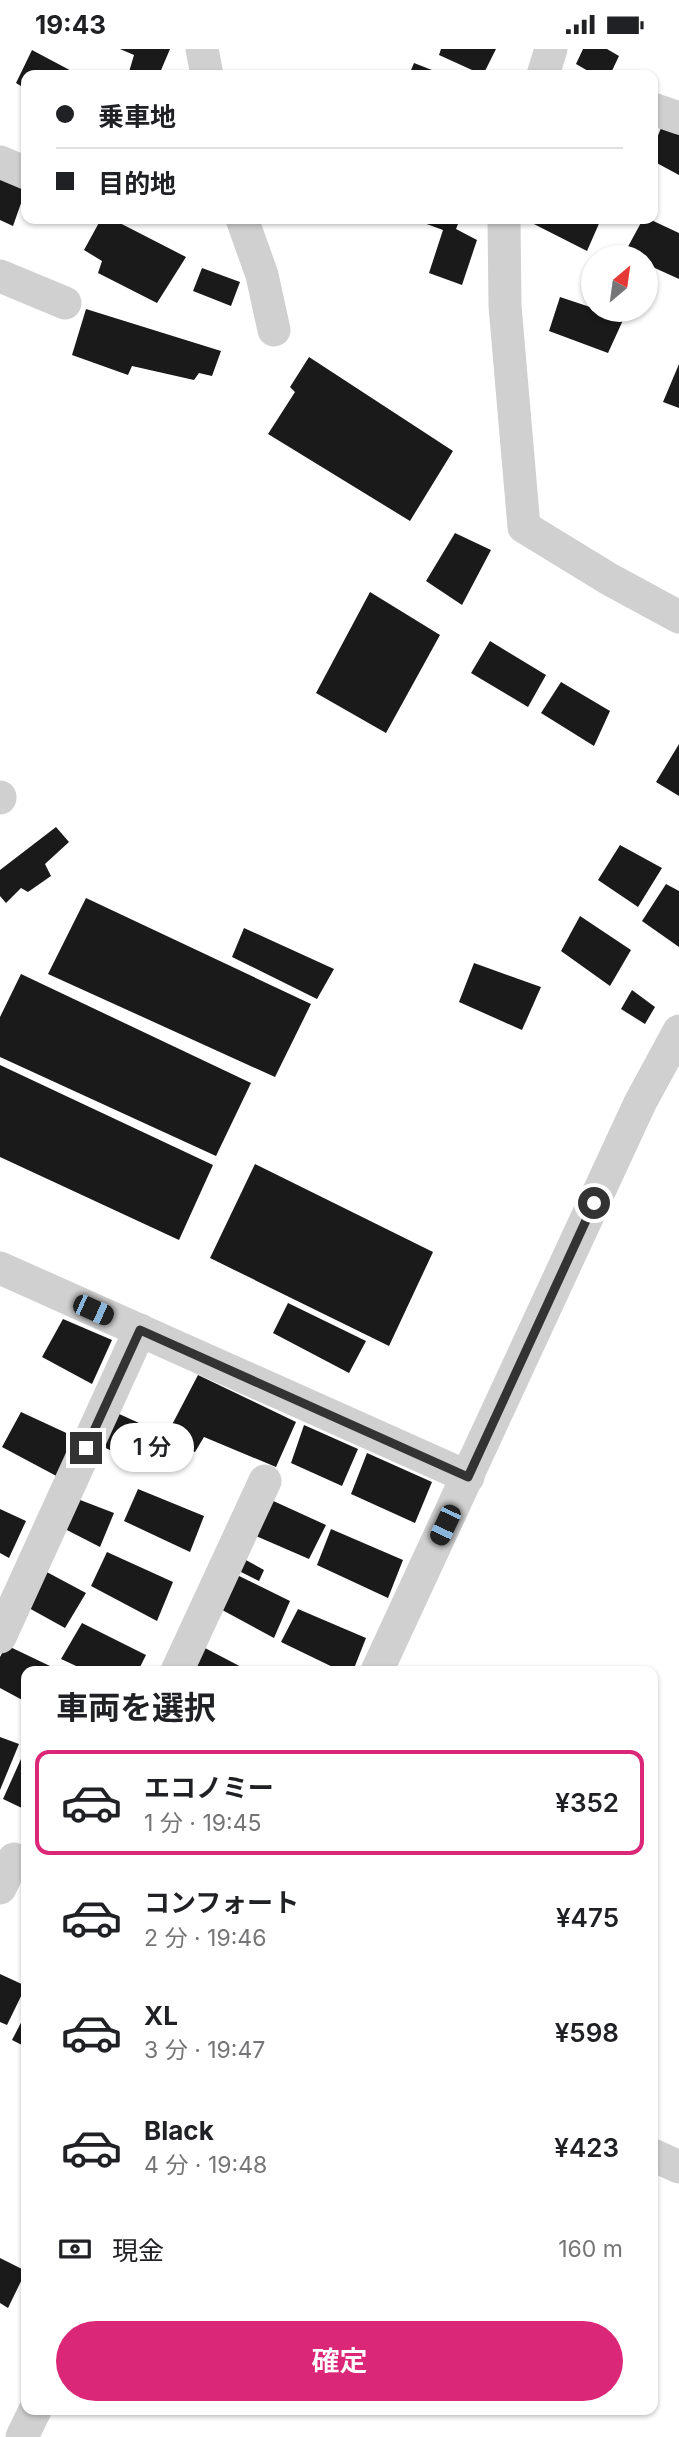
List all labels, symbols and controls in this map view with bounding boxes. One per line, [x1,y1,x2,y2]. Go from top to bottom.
text: 19:43 [35,9,106,40]
text: 乗車地 [98,101,176,132]
text: 目的地 [98,168,176,199]
north arrow [581,245,658,322]
map controls [581,245,658,322]
route start [578,1187,610,1219]
car [70,1292,117,1328]
callout: 1 分 [110,1423,194,1473]
route end [70,1432,102,1464]
text: 1 分 [133,1433,171,1461]
car [427,1502,464,1548]
text: 車両を選択 [56,1688,216,1727]
icon: car [60,1771,123,1834]
text: エコノミー [144,1772,274,1803]
text: ¥352 [555,1787,619,1818]
text: 1 分 · 19:45 [144,1809,261,1837]
icon: car [60,1886,123,1949]
text: コンフォート [144,1887,299,1918]
text: ¥475 [556,1902,619,1933]
text: 2 分 · 19:46 [144,1924,266,1952]
text: XL [144,2000,178,2031]
icon: car [60,2001,123,2064]
text: ¥598 [555,2017,619,2048]
text: 3 分 · 19:47 [144,2036,265,2064]
text: Black [144,2115,214,2146]
icon: car [60,2116,123,2179]
text: ¥423 [554,2132,619,2163]
text: 4 分 · 19:48 [144,2151,267,2179]
icon: cash [56,2230,94,2268]
text: 現金 [112,2235,164,2266]
text: 160 m [558,2235,623,2263]
button: 確定 [56,2321,623,2401]

